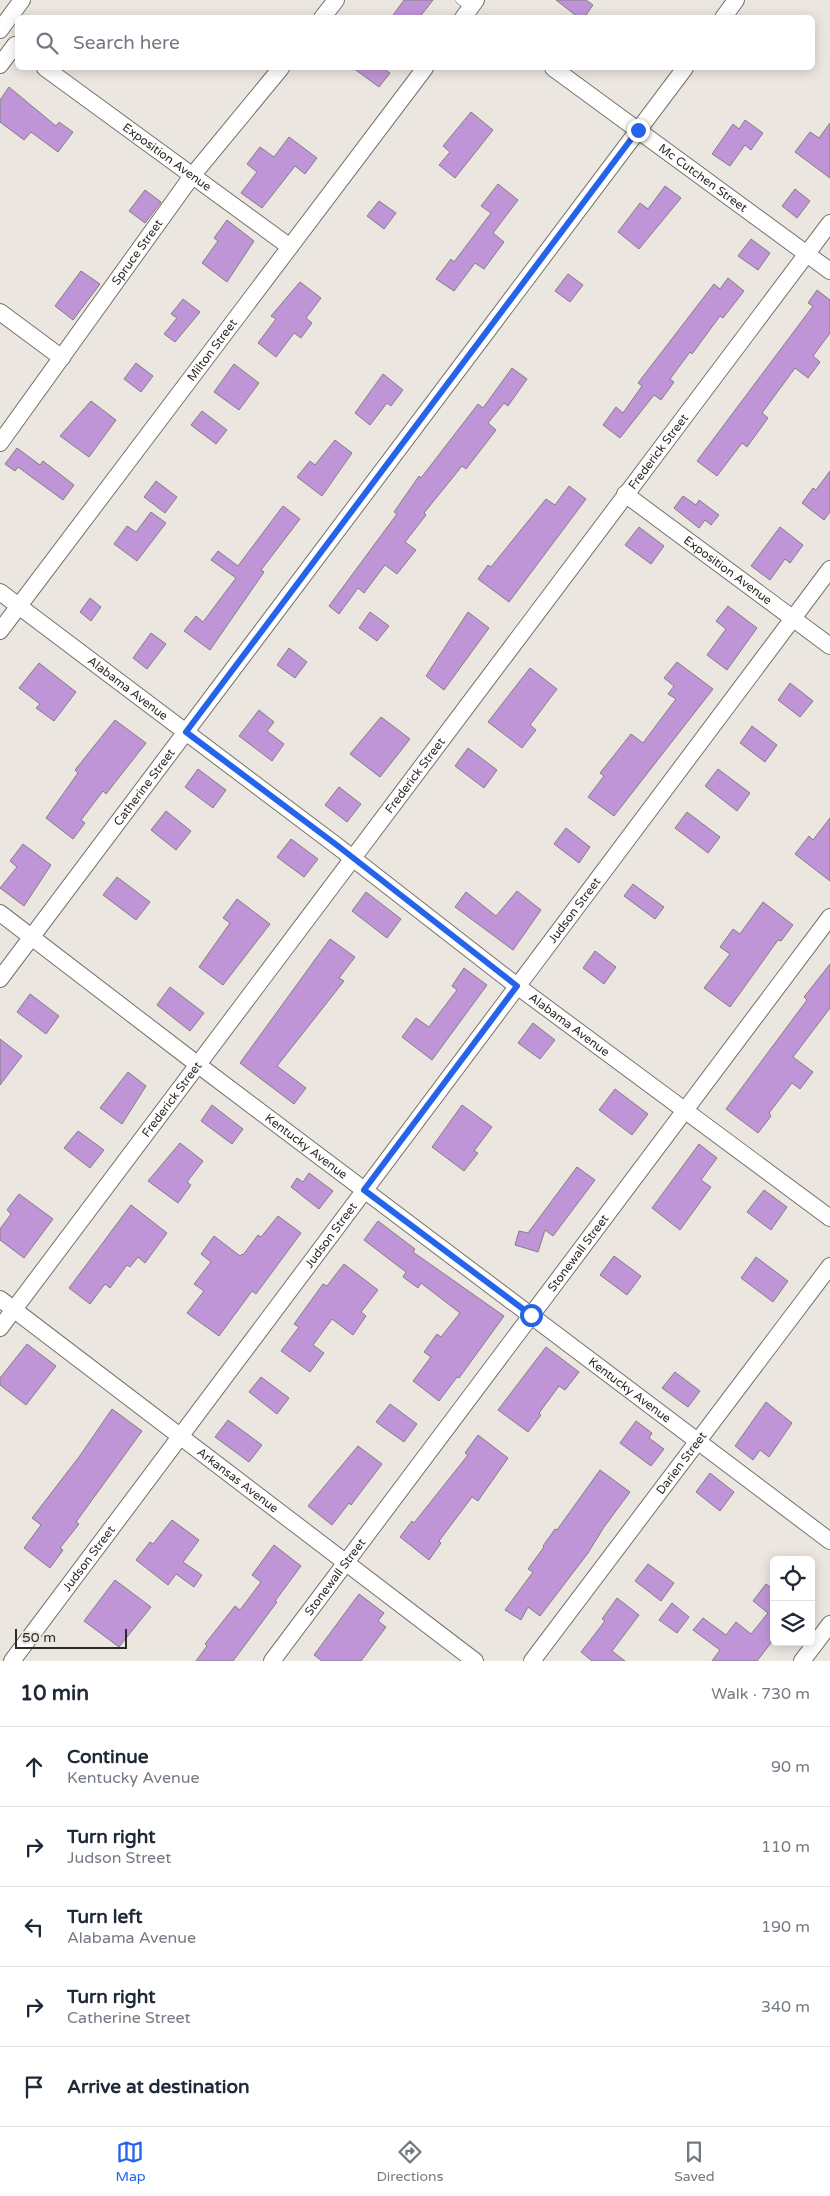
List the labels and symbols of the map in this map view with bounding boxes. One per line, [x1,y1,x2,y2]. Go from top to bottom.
route end [627,119,650,142]
street label: Exposition Avenue [120,120,214,194]
street label: Mc Cutchen Street [656,141,750,215]
street label: Spruce Street [109,216,166,288]
street label: Milton Street [184,316,240,384]
street label: Frederick Street [625,411,691,492]
street label: Exposition Avenue [681,533,775,608]
street label: Alabama Avenue [85,654,171,723]
street label: Frederick Street [382,735,448,816]
street label: Catherine Street [111,746,178,828]
street label: Judson Street [545,874,604,946]
street label: Alabama Avenue [526,990,612,1059]
street label: Frederick Street [139,1059,205,1140]
street label: Kentucky Avenue [262,1111,350,1182]
street label: Judson Street [302,1199,360,1271]
street label: Stonewall Street [545,1211,612,1294]
route start [520,1304,543,1327]
street label: Kentucky Avenue [586,1355,674,1426]
street label: Darien Street [653,1429,710,1497]
street label: Arkansas Avenue [194,1445,281,1516]
street label: Judson Street [60,1523,118,1594]
street label: Stonewall Street [302,1535,369,1618]
scale bar [15,1626,128,1649]

